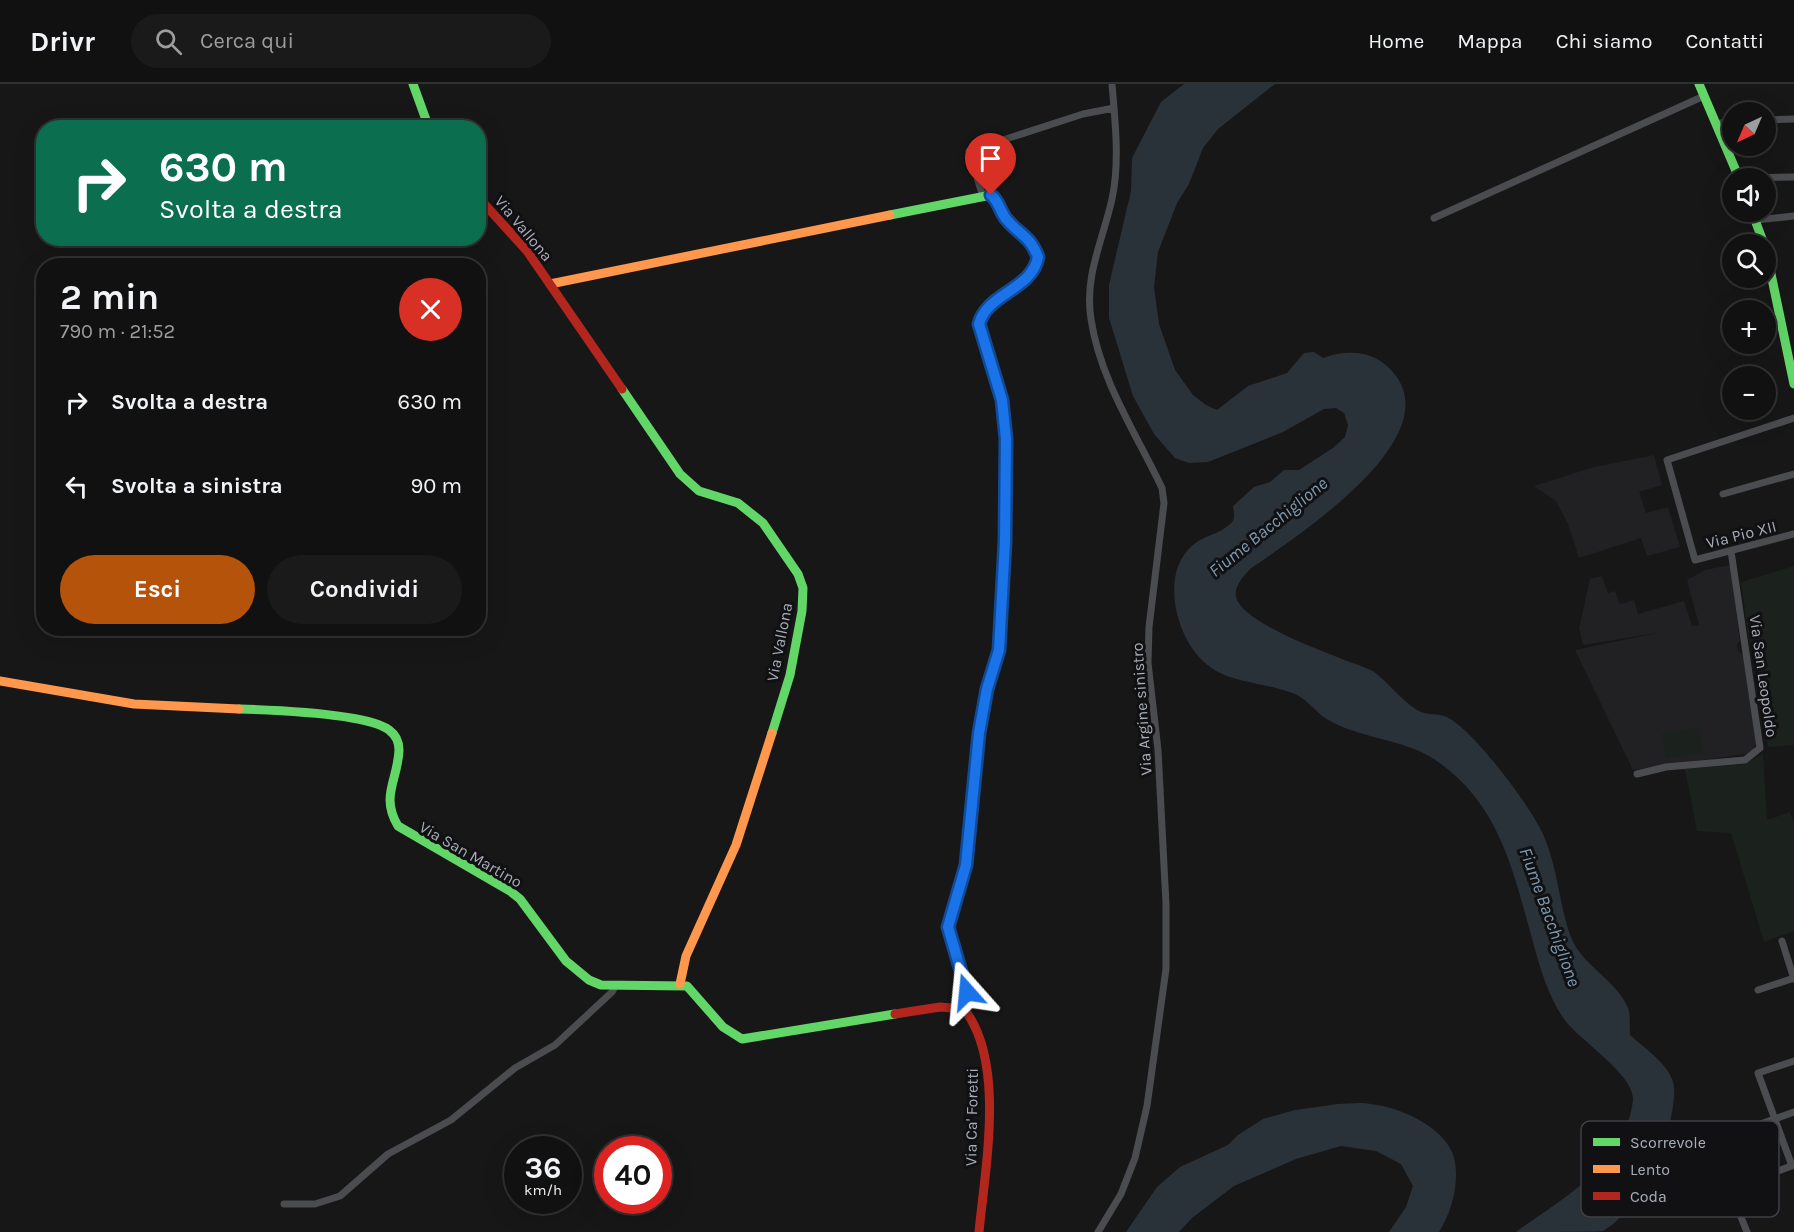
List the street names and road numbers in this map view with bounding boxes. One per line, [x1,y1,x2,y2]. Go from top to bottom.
street label: Via Vallona [491,192,557,265]
street label: Via Pio XII [1704,517,1778,552]
street label: Via Vallona [763,601,796,683]
street label: Via San Leopoldo [1745,614,1782,739]
street label: Via Argine sinistro [1127,642,1156,776]
street label: Via San Martino [416,817,526,892]
street label: Via Ca' Foretti [961,1068,982,1166]

